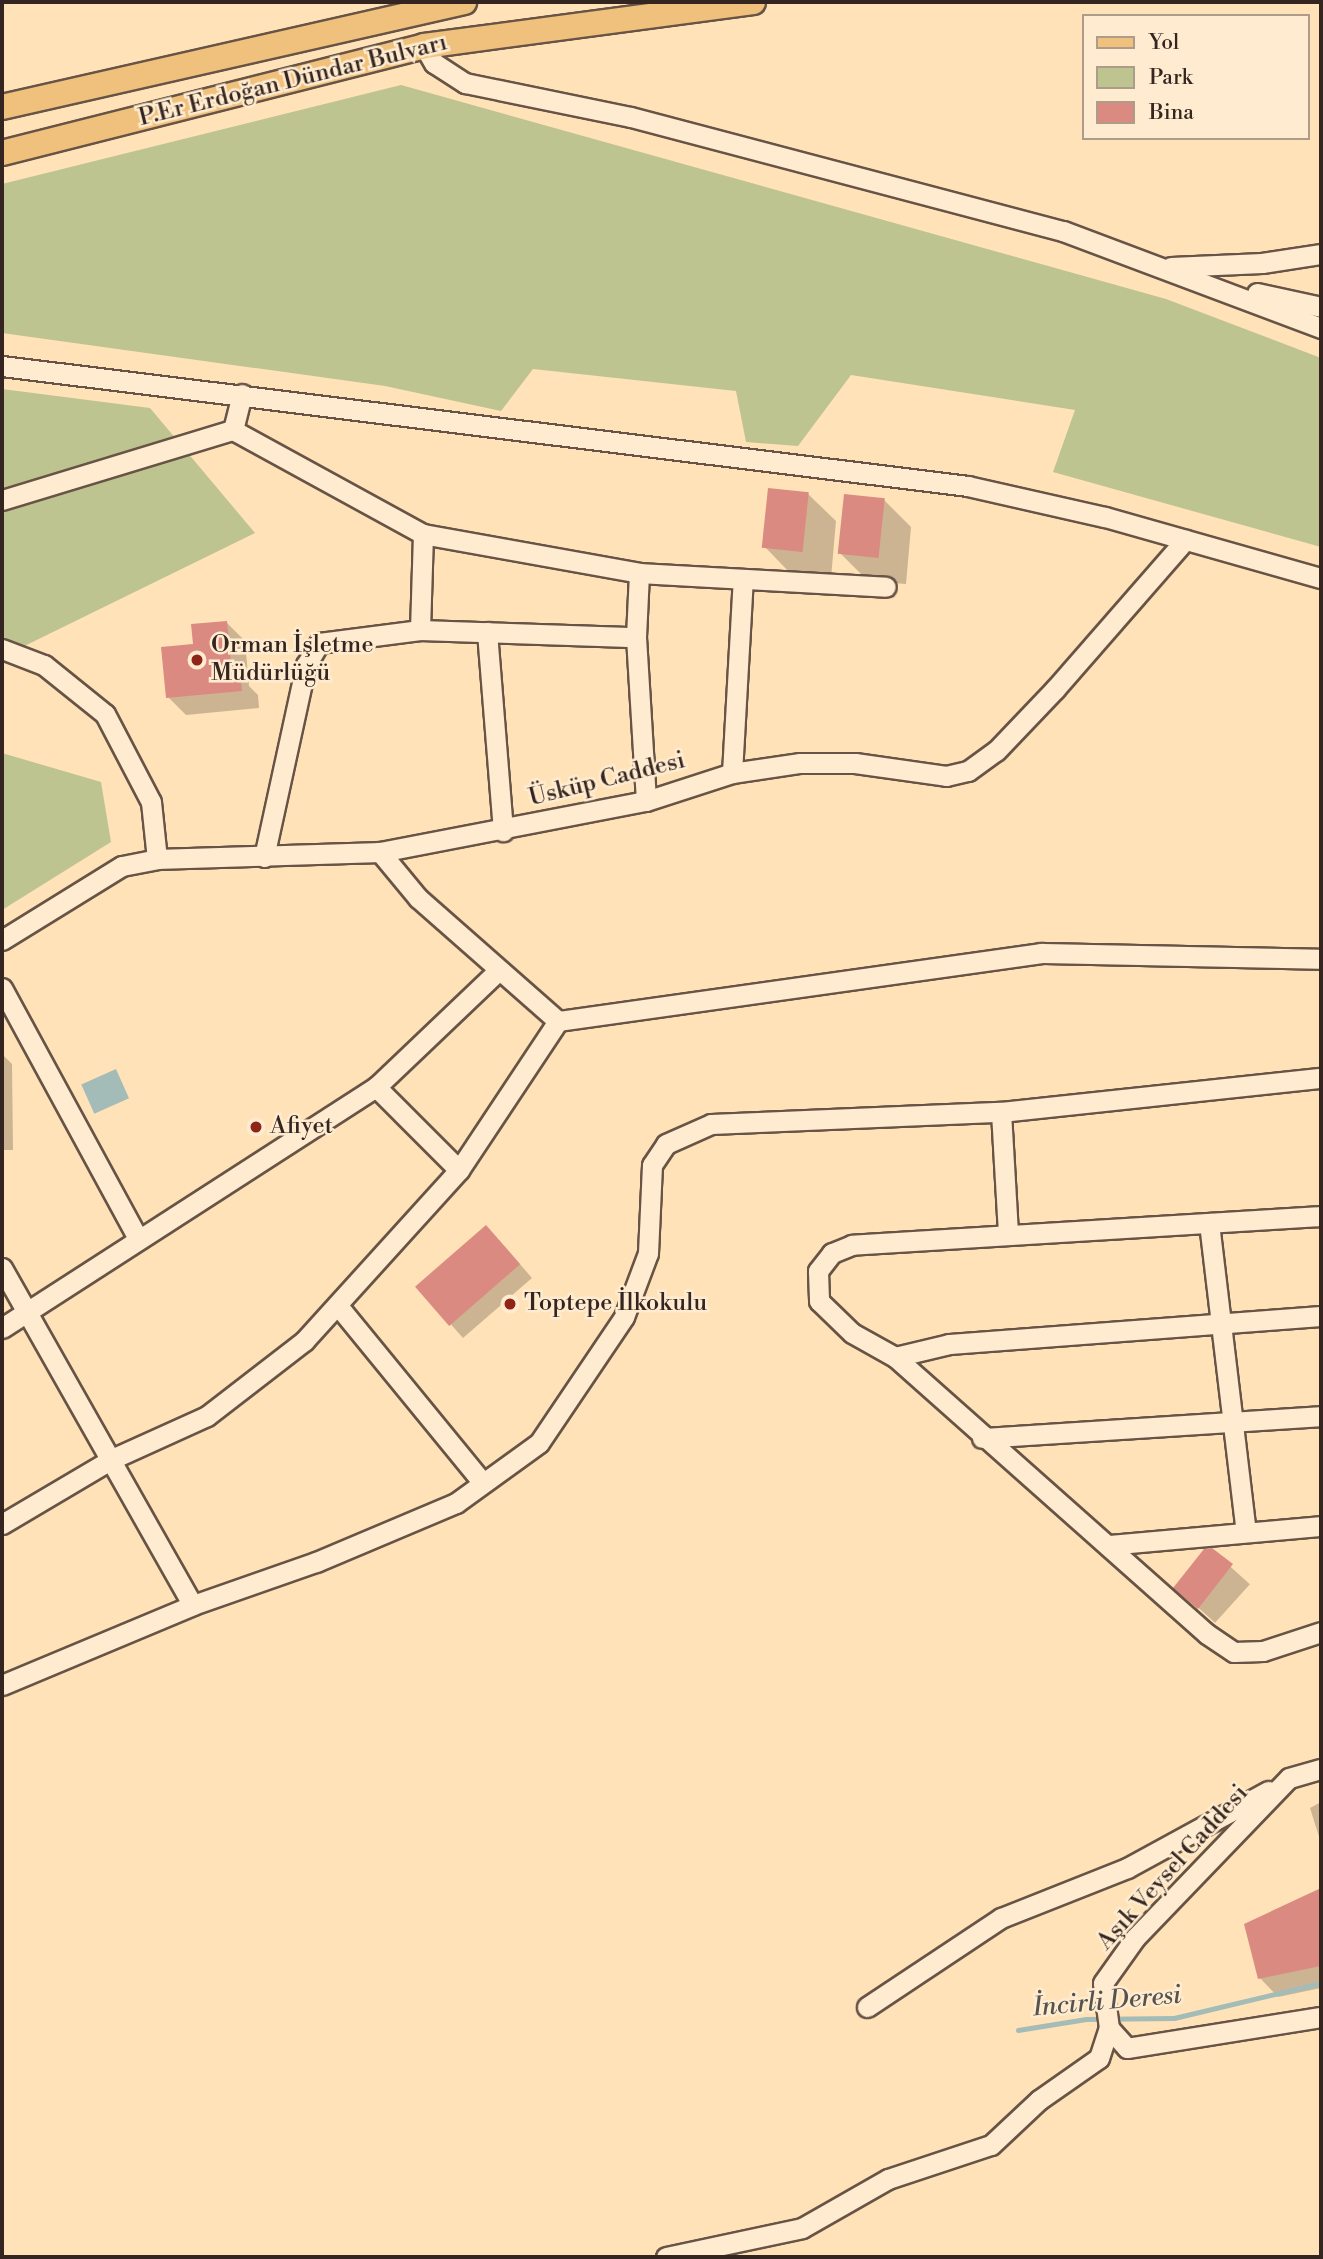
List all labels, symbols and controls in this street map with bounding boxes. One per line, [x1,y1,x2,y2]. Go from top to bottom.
legend [1082,14,1309,140]
street label: P.Er Erdoğan Dündar Bulvarı [136,29,450,133]
text: Yol [1149,30,1179,56]
text: Park [1149,65,1193,91]
text: Bina [1149,100,1194,126]
place label: Orman İşletme Müdürlüğü [211,632,374,688]
marker: Orman İşletme Müdürlüğü [189,652,205,668]
street label: Üsküp Caddesi [526,747,688,813]
place label: Afiyet [270,1113,333,1141]
marker: Afiyet [248,1119,264,1135]
place label: Toptepe İlkokulu [524,1290,707,1318]
marker: Toptepe İlkokulu [502,1296,518,1312]
street label: Aşık Veysel Caddesi [1091,1779,1255,1957]
water label: İncirli Deresi [1031,1980,1183,2024]

